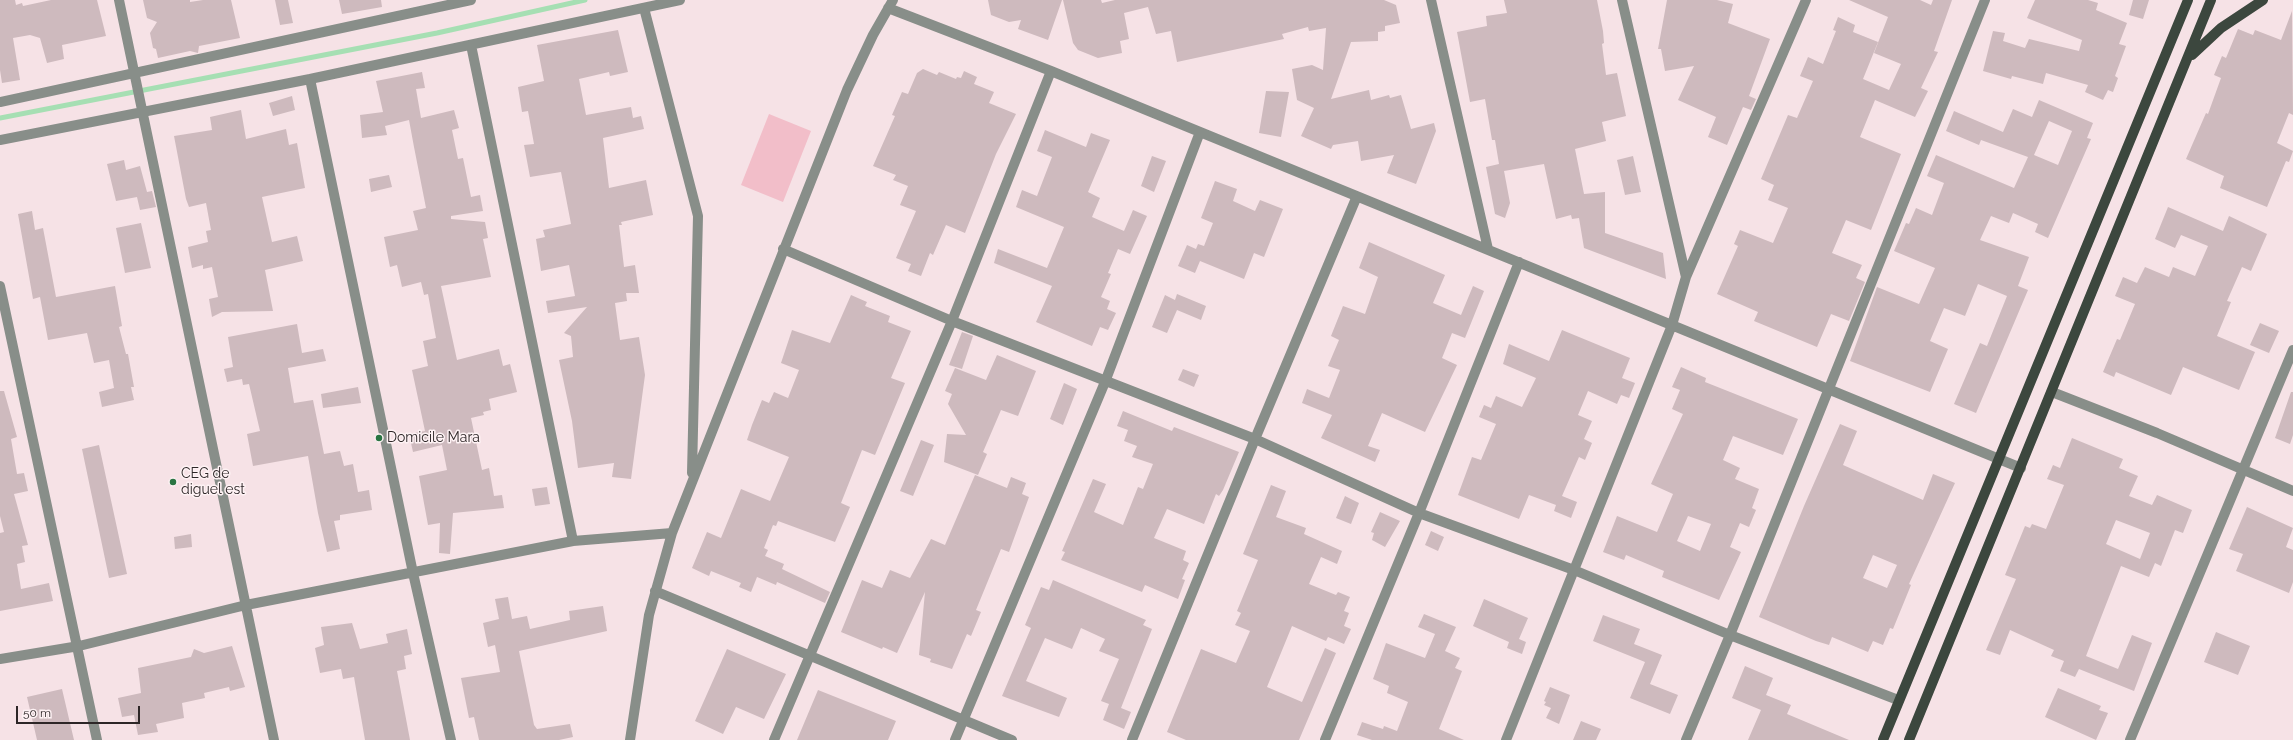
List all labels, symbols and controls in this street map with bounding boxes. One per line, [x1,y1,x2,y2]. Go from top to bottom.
place label: Domicile Mara [387,430,480,446]
marker: Domicile Mara [374,433,384,443]
place label: CEG de diguel est [181,466,245,498]
marker: CEG de diguel est [168,477,178,487]
scale bar [18,698,142,724]
text: 50 m [23,706,51,720]

